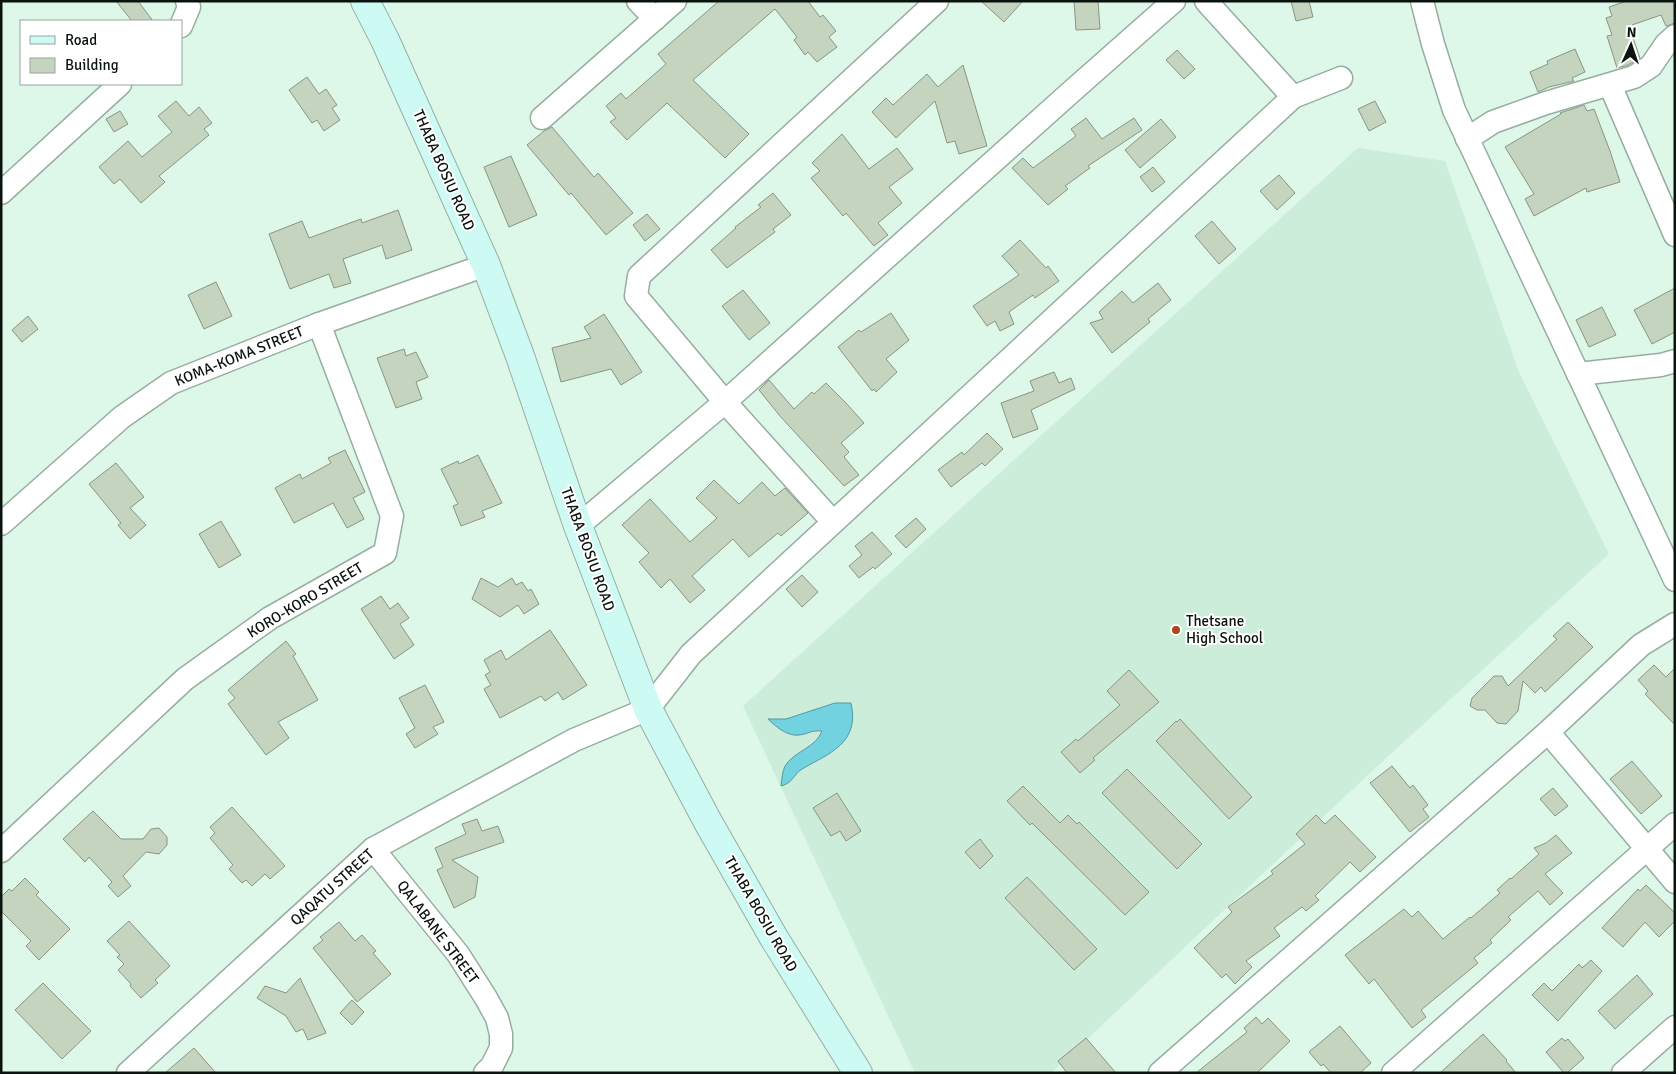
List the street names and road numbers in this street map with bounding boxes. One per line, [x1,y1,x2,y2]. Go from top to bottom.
street label: THABA BOSIU ROAD [409,107,479,233]
street label: KOMA-KOMA STREET [172,322,307,390]
street label: THABA BOSIU ROAD [557,485,619,613]
street label: KORO-KORO STREET [244,558,367,642]
street label: QAQATU STREET [287,844,378,929]
street label: THABA BOSIU ROAD [721,853,801,975]
street label: QALABANE STREET [393,877,483,988]

